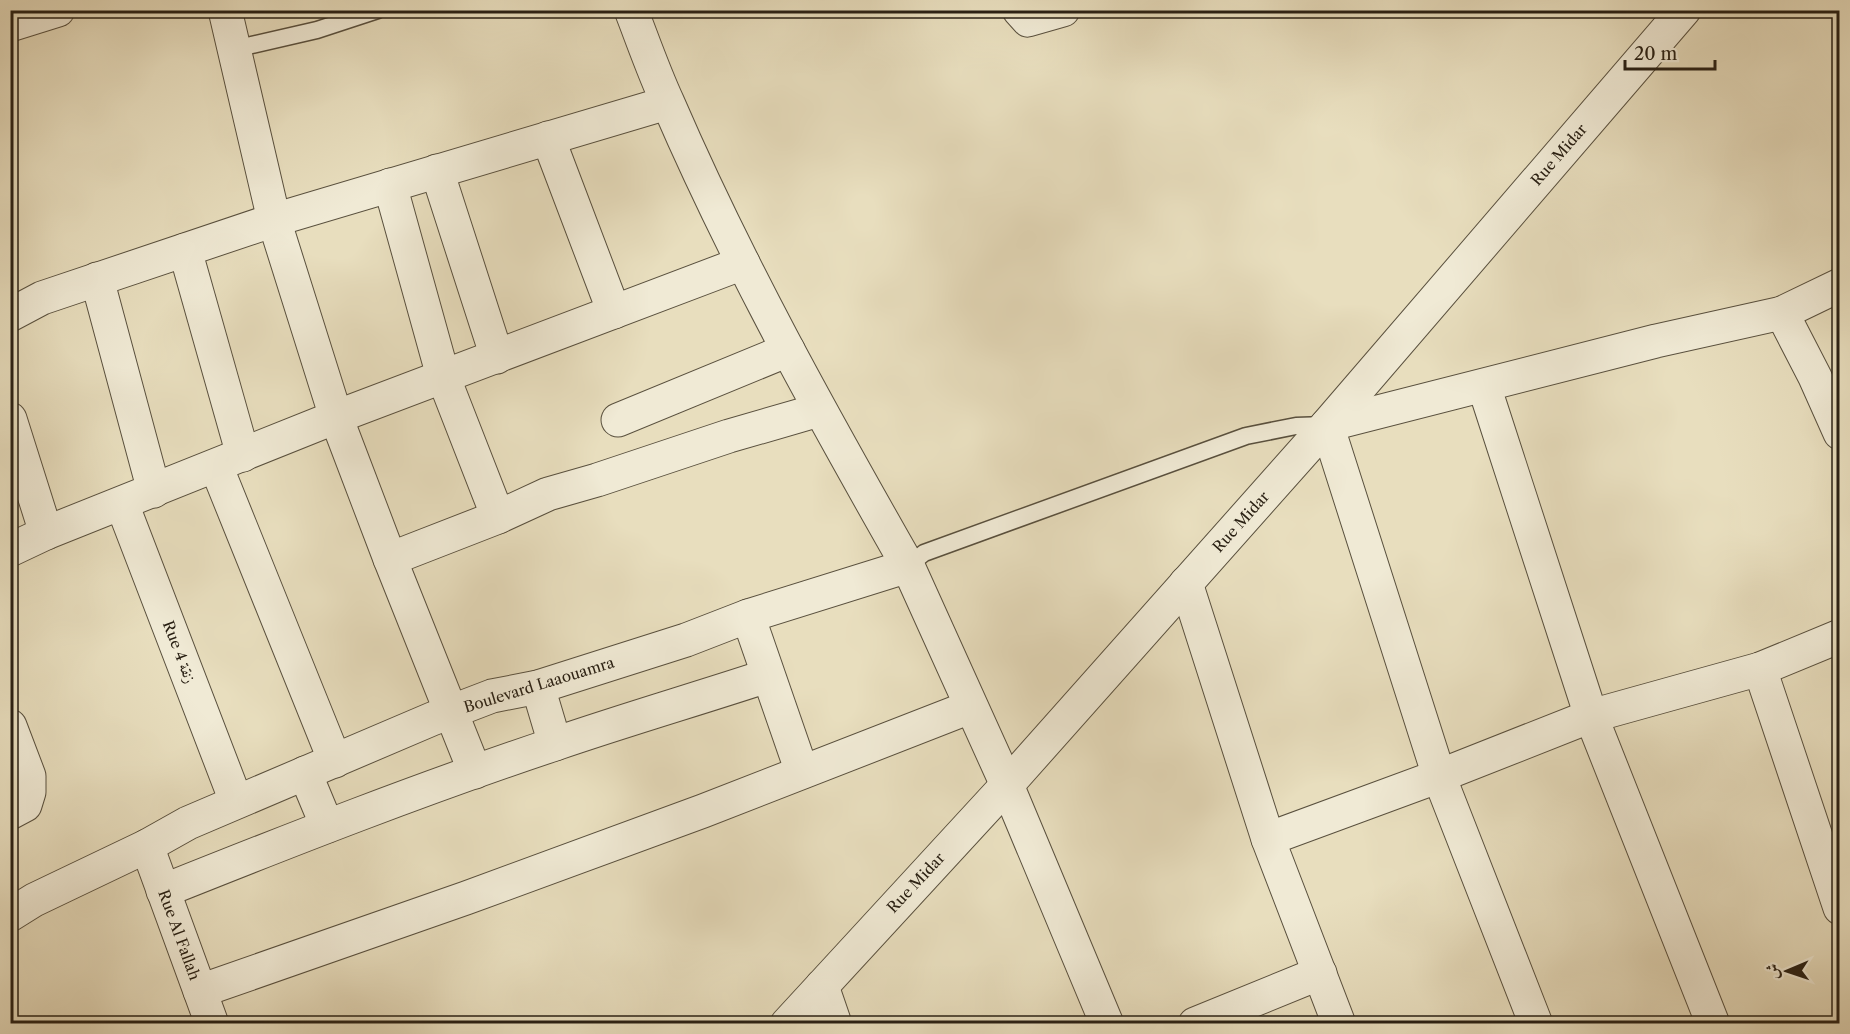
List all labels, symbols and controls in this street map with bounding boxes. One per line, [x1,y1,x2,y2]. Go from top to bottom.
scale bar [1625,33,1715,71]
text: 20 m [1634,43,1678,65]
street label: Rue Midar [1527,119,1591,189]
street label: Rue Midar [1208,487,1273,556]
street label: Rue 4 زنقة [159,618,200,686]
street label: Boulevard Laaouamra [461,653,617,716]
street label: Rue Midar [883,848,949,917]
street label: Rue Al Fallah [154,887,205,983]
north arrow [1757,941,1817,1001]
text: ش [1762,963,1782,980]

